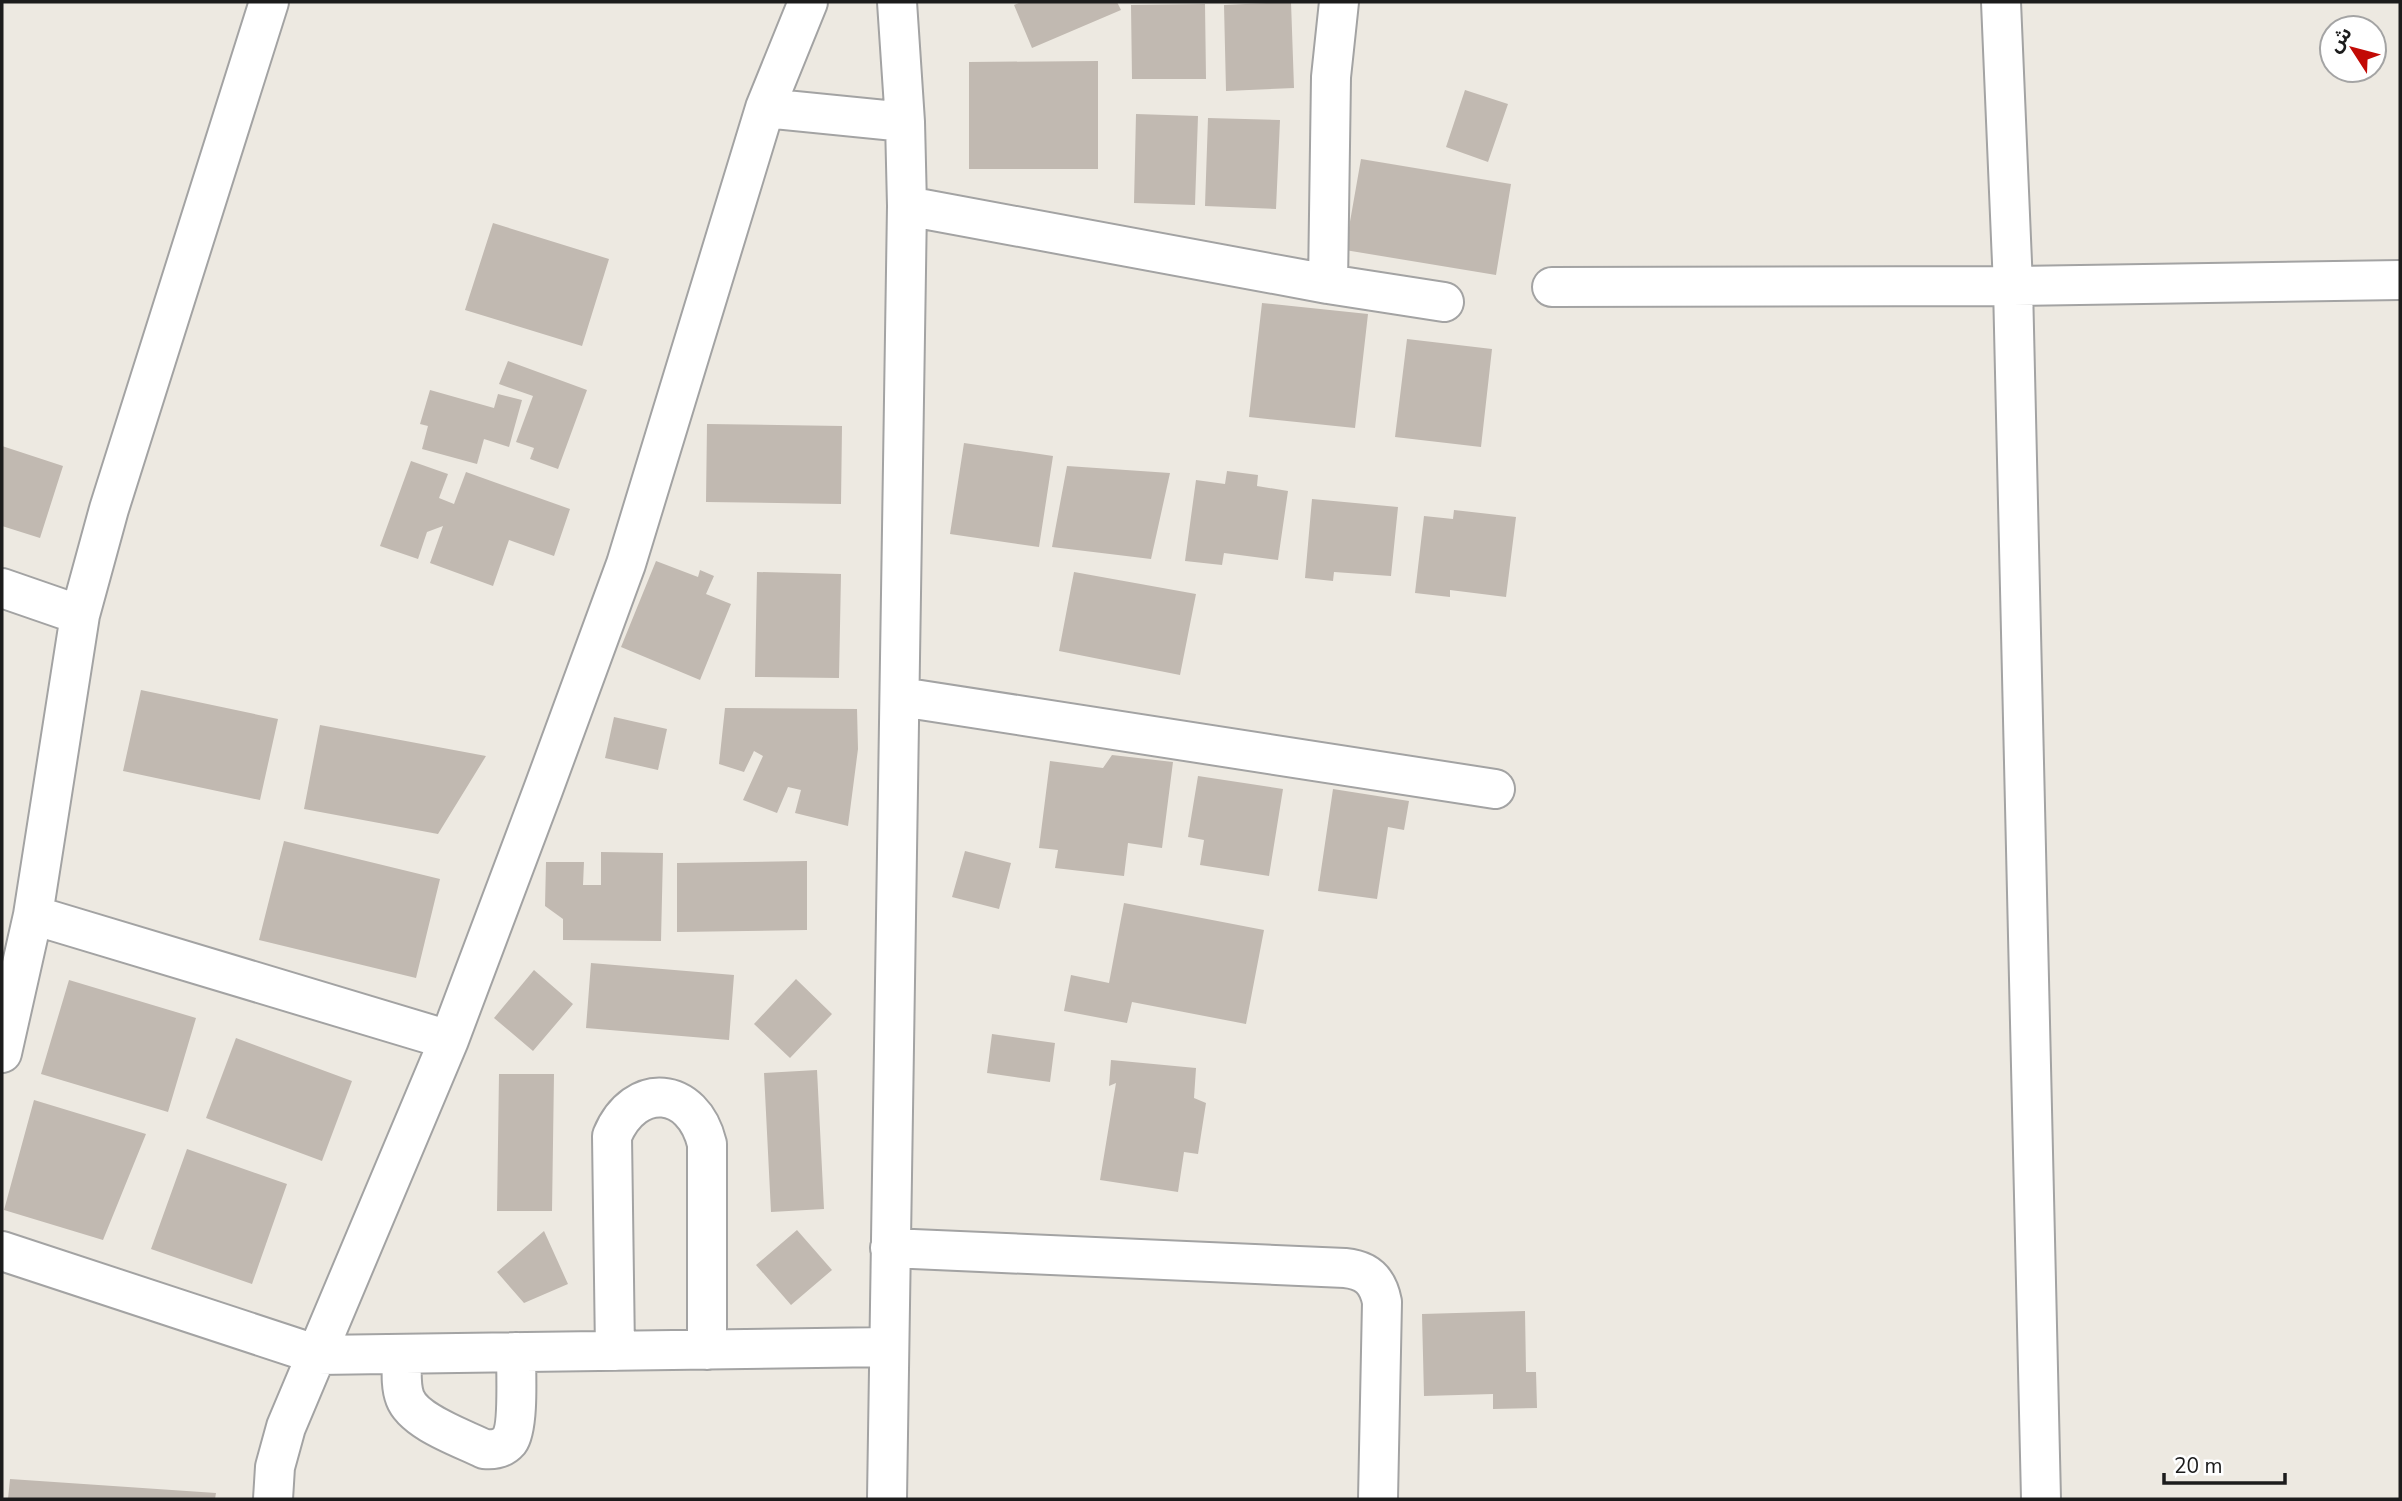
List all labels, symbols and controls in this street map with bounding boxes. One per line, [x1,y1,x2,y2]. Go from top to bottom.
north arrow [2318,14,2388,84]
text: ش [2322,21,2358,58]
scale bar [2164,1442,2285,1486]
text: 20 m [2174,1452,2223,1480]

